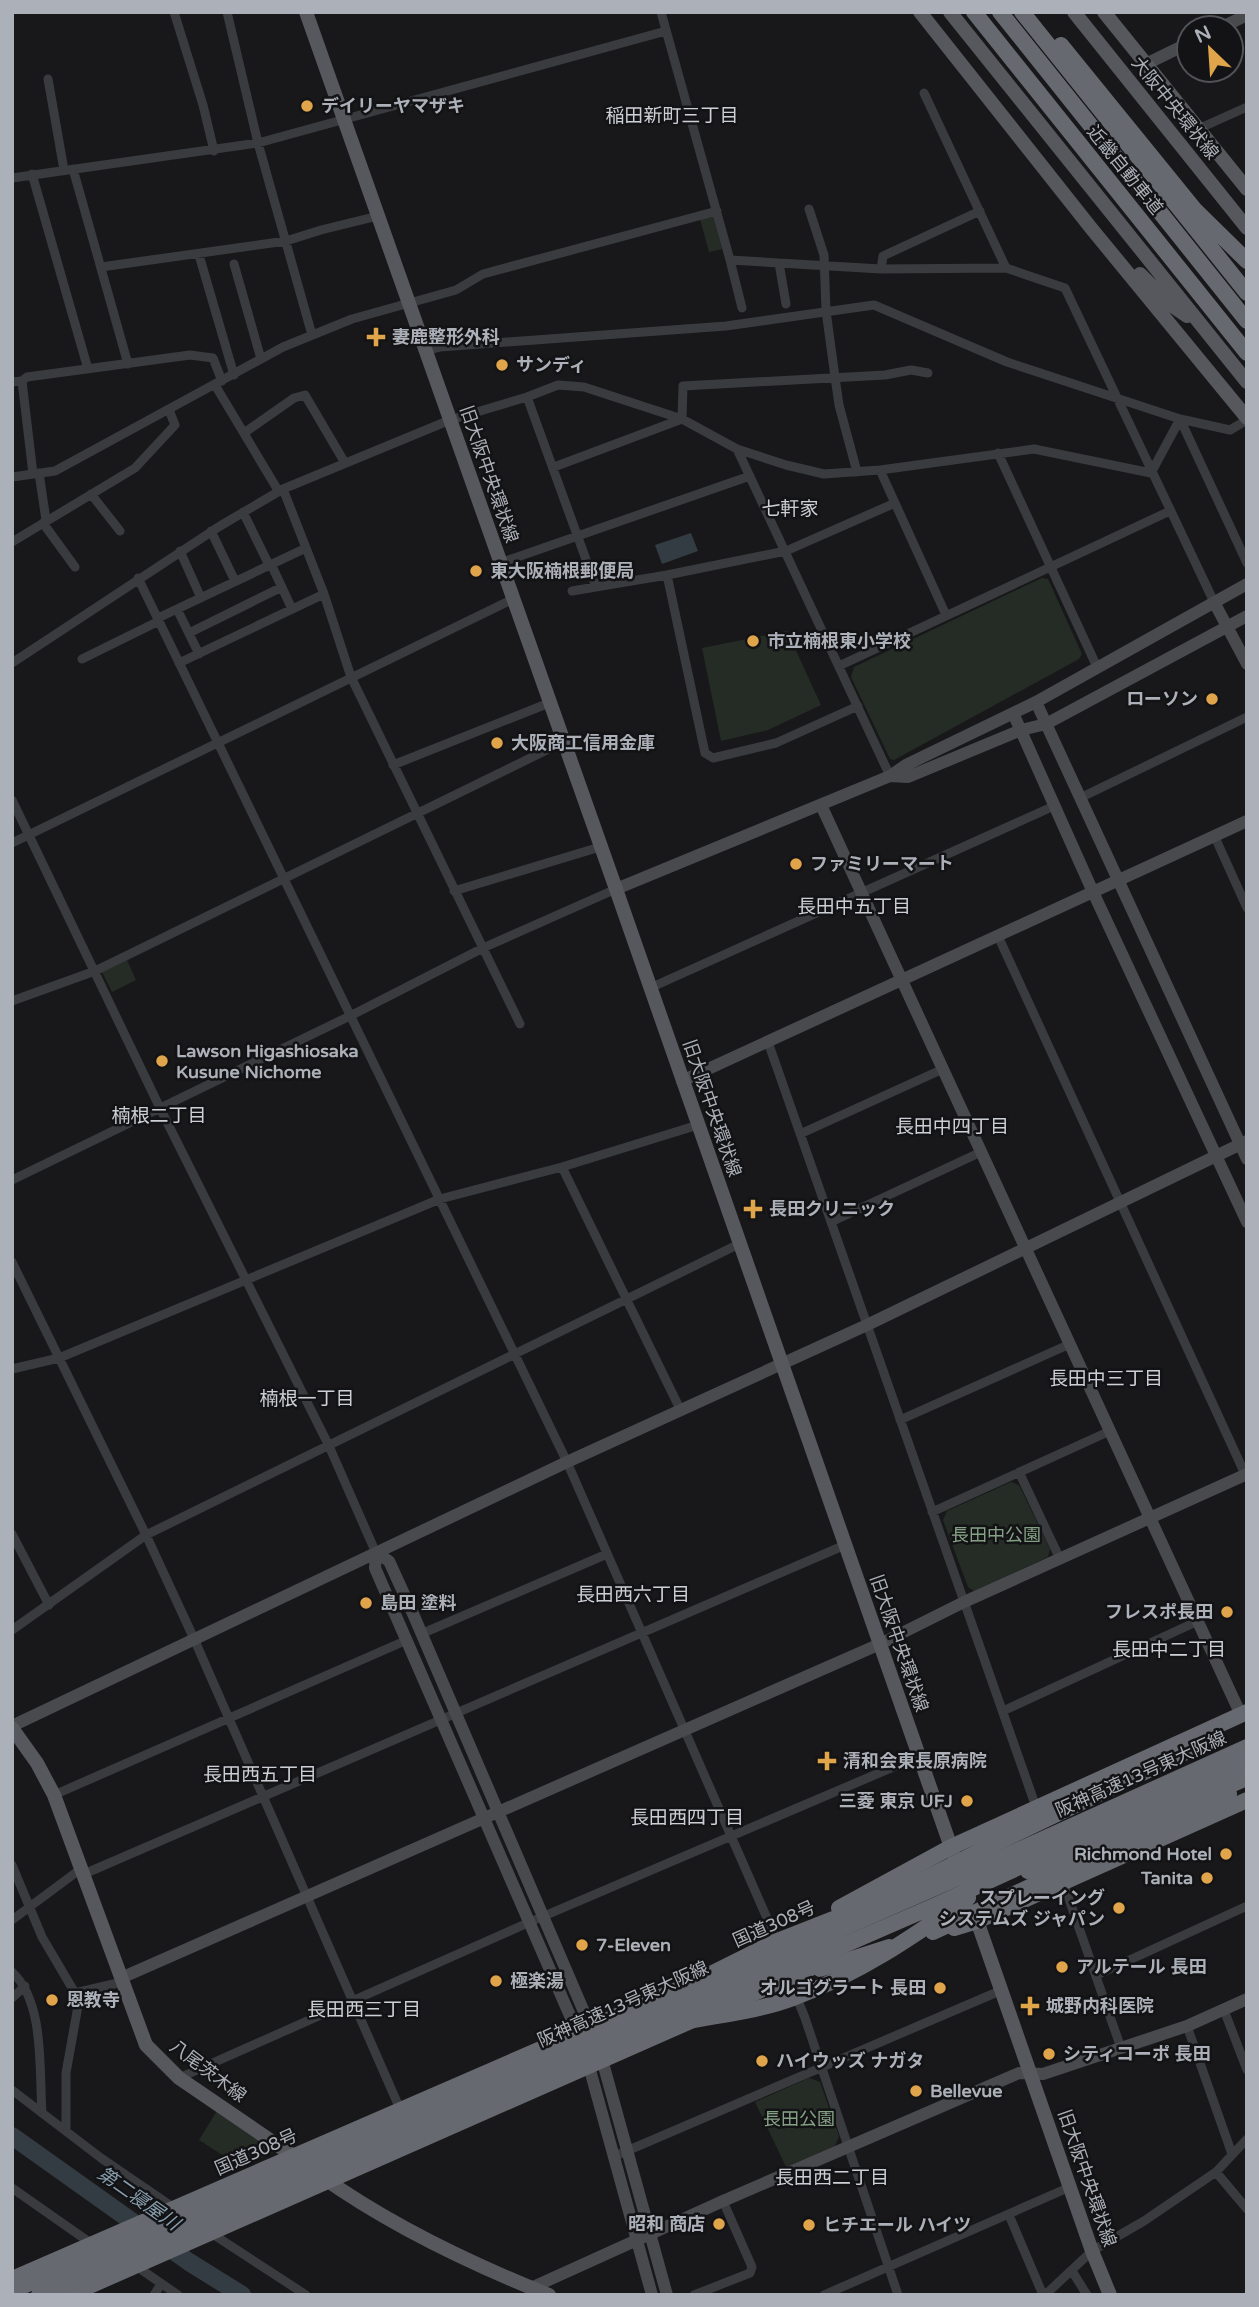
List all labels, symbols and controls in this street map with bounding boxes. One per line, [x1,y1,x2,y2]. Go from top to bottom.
north arrow [1175,14,1245,84]
text: N [1192,21,1215,48]
street label: 大阪中央環状線 [1127,52,1223,164]
place label: デイリーヤマザキ [321,95,465,117]
marker: デイリーヤマザキ [299,98,315,114]
district label: 稲田新町三丁目 [605,105,739,127]
street label: 近畿自動車道 [1082,121,1168,219]
place label: 妻鹿整形外科 [392,326,500,348]
marker: 妻鹿整形外科 [366,327,386,347]
place label: サンディ [516,354,587,376]
marker: サンディ [494,357,510,373]
street label: 旧大阪中央環状線 [455,402,523,546]
district label: 七軒家 [761,498,819,520]
place label: 東大阪楠根郵便局 [490,560,634,582]
marker: 東大阪楠根郵便局 [468,563,484,579]
place label: 市立楠根東小学校 [767,630,911,652]
marker: 市立楠根東小学校 [745,633,761,649]
place label: ローソン [1126,688,1198,710]
marker: ローソン [1204,691,1220,707]
place label: 大阪商工信用金庫 [511,732,655,754]
marker: 大阪商工信用金庫 [489,735,505,751]
place label: ファミリーマート [810,853,954,875]
marker: ファミリーマート [788,856,804,872]
district label: 長田中五丁目 [797,896,911,918]
street label: 旧大阪中央環状線 [678,1036,746,1180]
place label: Lawson Higashiosaka Kusune Nichome [176,1040,359,1083]
marker: Lawson Higashiosaka Kusune Nichome [154,1053,170,1069]
district label: 楠根二丁目 [111,1105,207,1127]
district label: 長田中四丁目 [895,1116,1009,1138]
place label: 長田クリニック [769,1198,895,1220]
marker: 長田クリニック [743,1199,763,1219]
district label: 長田中三丁目 [1049,1368,1163,1390]
district label: 楠根一丁目 [259,1388,355,1410]
park label: 長田中公園 [951,1524,1041,1546]
street label: 旧大阪中央環状線 [865,1571,933,1715]
district label: 長田西六丁目 [576,1584,690,1606]
place label: 島田 塗料 [380,1592,457,1614]
marker: 島田 塗料 [358,1595,374,1611]
place label: フレスポ長田 [1105,1601,1213,1623]
marker: フレスポ長田 [1219,1604,1235,1620]
district label: 長田中二丁目 [1112,1639,1226,1661]
street label: 阪神高速13号東大阪線 [1052,1726,1230,1822]
place label: 清和会東長原病院 [843,1750,987,1772]
marker: 清和会東長原病院 [817,1751,837,1771]
district label: 長田西五丁目 [203,1764,317,1786]
place label: 三菱 東京 UFJ [839,1790,953,1812]
marker: 三菱 東京 UFJ [959,1793,975,1809]
district label: 長田西四丁目 [630,1807,744,1829]
place label: Richmond Hotel [1074,1843,1212,1865]
marker: Richmond Hotel [1218,1846,1234,1862]
place label: Tanita [1140,1867,1193,1889]
marker: Tanita [1199,1870,1215,1886]
place label: スプレーイング システムズ ジャパン [939,1887,1105,1930]
street label: 国道308号 [729,1896,819,1952]
marker: スプレーイング システムズ ジャパン [1111,1900,1127,1916]
place label: 7-Eleven [596,1934,671,1956]
marker: 7-Eleven [574,1937,590,1953]
street label: 阪神高速13号東大阪線 [534,1956,712,2052]
place label: アルテール 長田 [1076,1956,1207,1978]
marker: アルテール 長田 [1054,1959,1070,1975]
place label: 極楽湯 [510,1970,564,1992]
marker: 極楽湯 [488,1973,504,1989]
place label: オルゴグラート 長田 [760,1977,926,1999]
marker: オルゴグラート 長田 [932,1980,948,1996]
place label: 恩教寺 [66,1989,120,2011]
marker: 恩教寺 [44,1992,60,2008]
place label: 城野内科医院 [1046,1995,1154,2017]
marker: 城野内科医院 [1020,1996,1040,2016]
district label: 長田西三丁目 [307,1999,421,2021]
street label: 八尾茨木線 [165,2035,251,2107]
place label: シティコーポ 長田 [1063,2043,1211,2065]
marker: シティコーポ 長田 [1041,2046,1057,2062]
place label: ハイウッズ ナガタ [776,2050,924,2072]
marker: ハイウッズ ナガタ [754,2053,770,2069]
place label: Bellevue [930,2080,1002,2102]
marker: Bellevue [908,2083,924,2099]
street label: 旧大阪中央環状線 [1053,2106,1121,2250]
park label: 長田公園 [763,2108,835,2130]
street label: 国道308号 [211,2124,301,2180]
water label: 第二寝屋川 [93,2163,185,2236]
district label: 長田西二丁目 [775,2167,889,2189]
place label: 昭和 商店 [628,2213,705,2235]
place label: ヒチエール ハイツ [823,2214,971,2236]
marker: 昭和 商店 [711,2216,727,2232]
marker: ヒチエール ハイツ [801,2217,817,2233]

